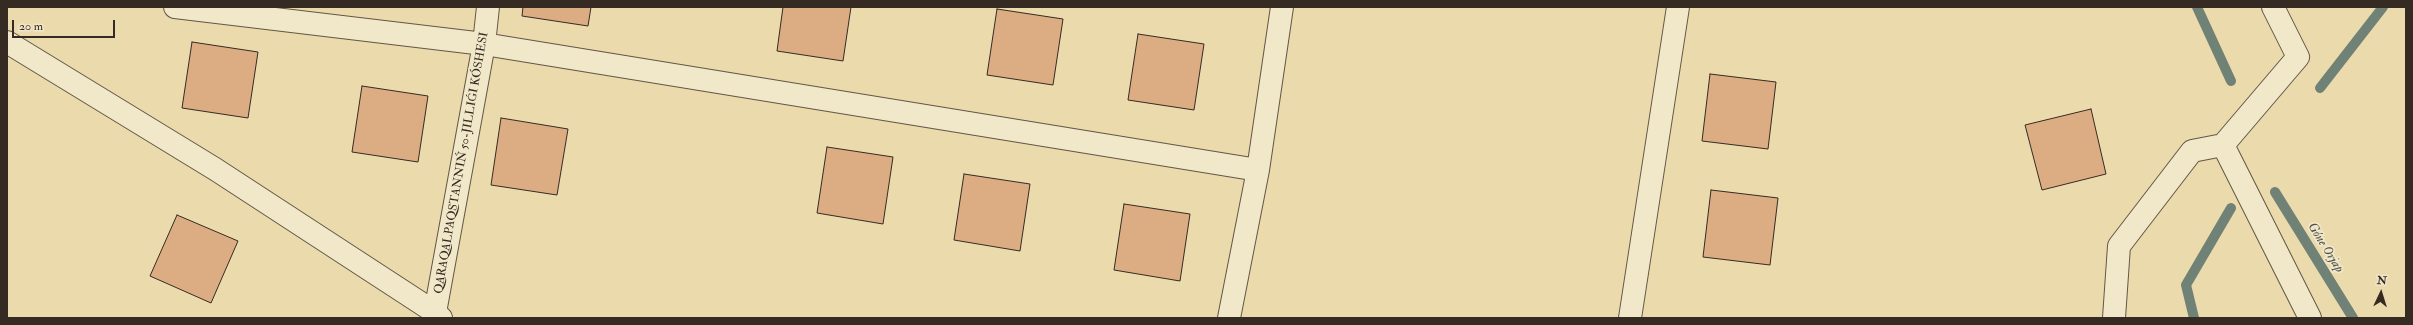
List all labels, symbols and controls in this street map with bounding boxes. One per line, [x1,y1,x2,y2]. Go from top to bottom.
scale bar [14,12,117,38]
text: 20 m [19,19,43,34]
street label: QARAQALPAQSTANNIŃ 50-JILLIǴI KÓSHESI [432,31,492,295]
water label: Góne Orjap [2304,220,2346,276]
north arrow [2361,273,2401,313]
text: N [2376,274,2387,287]

